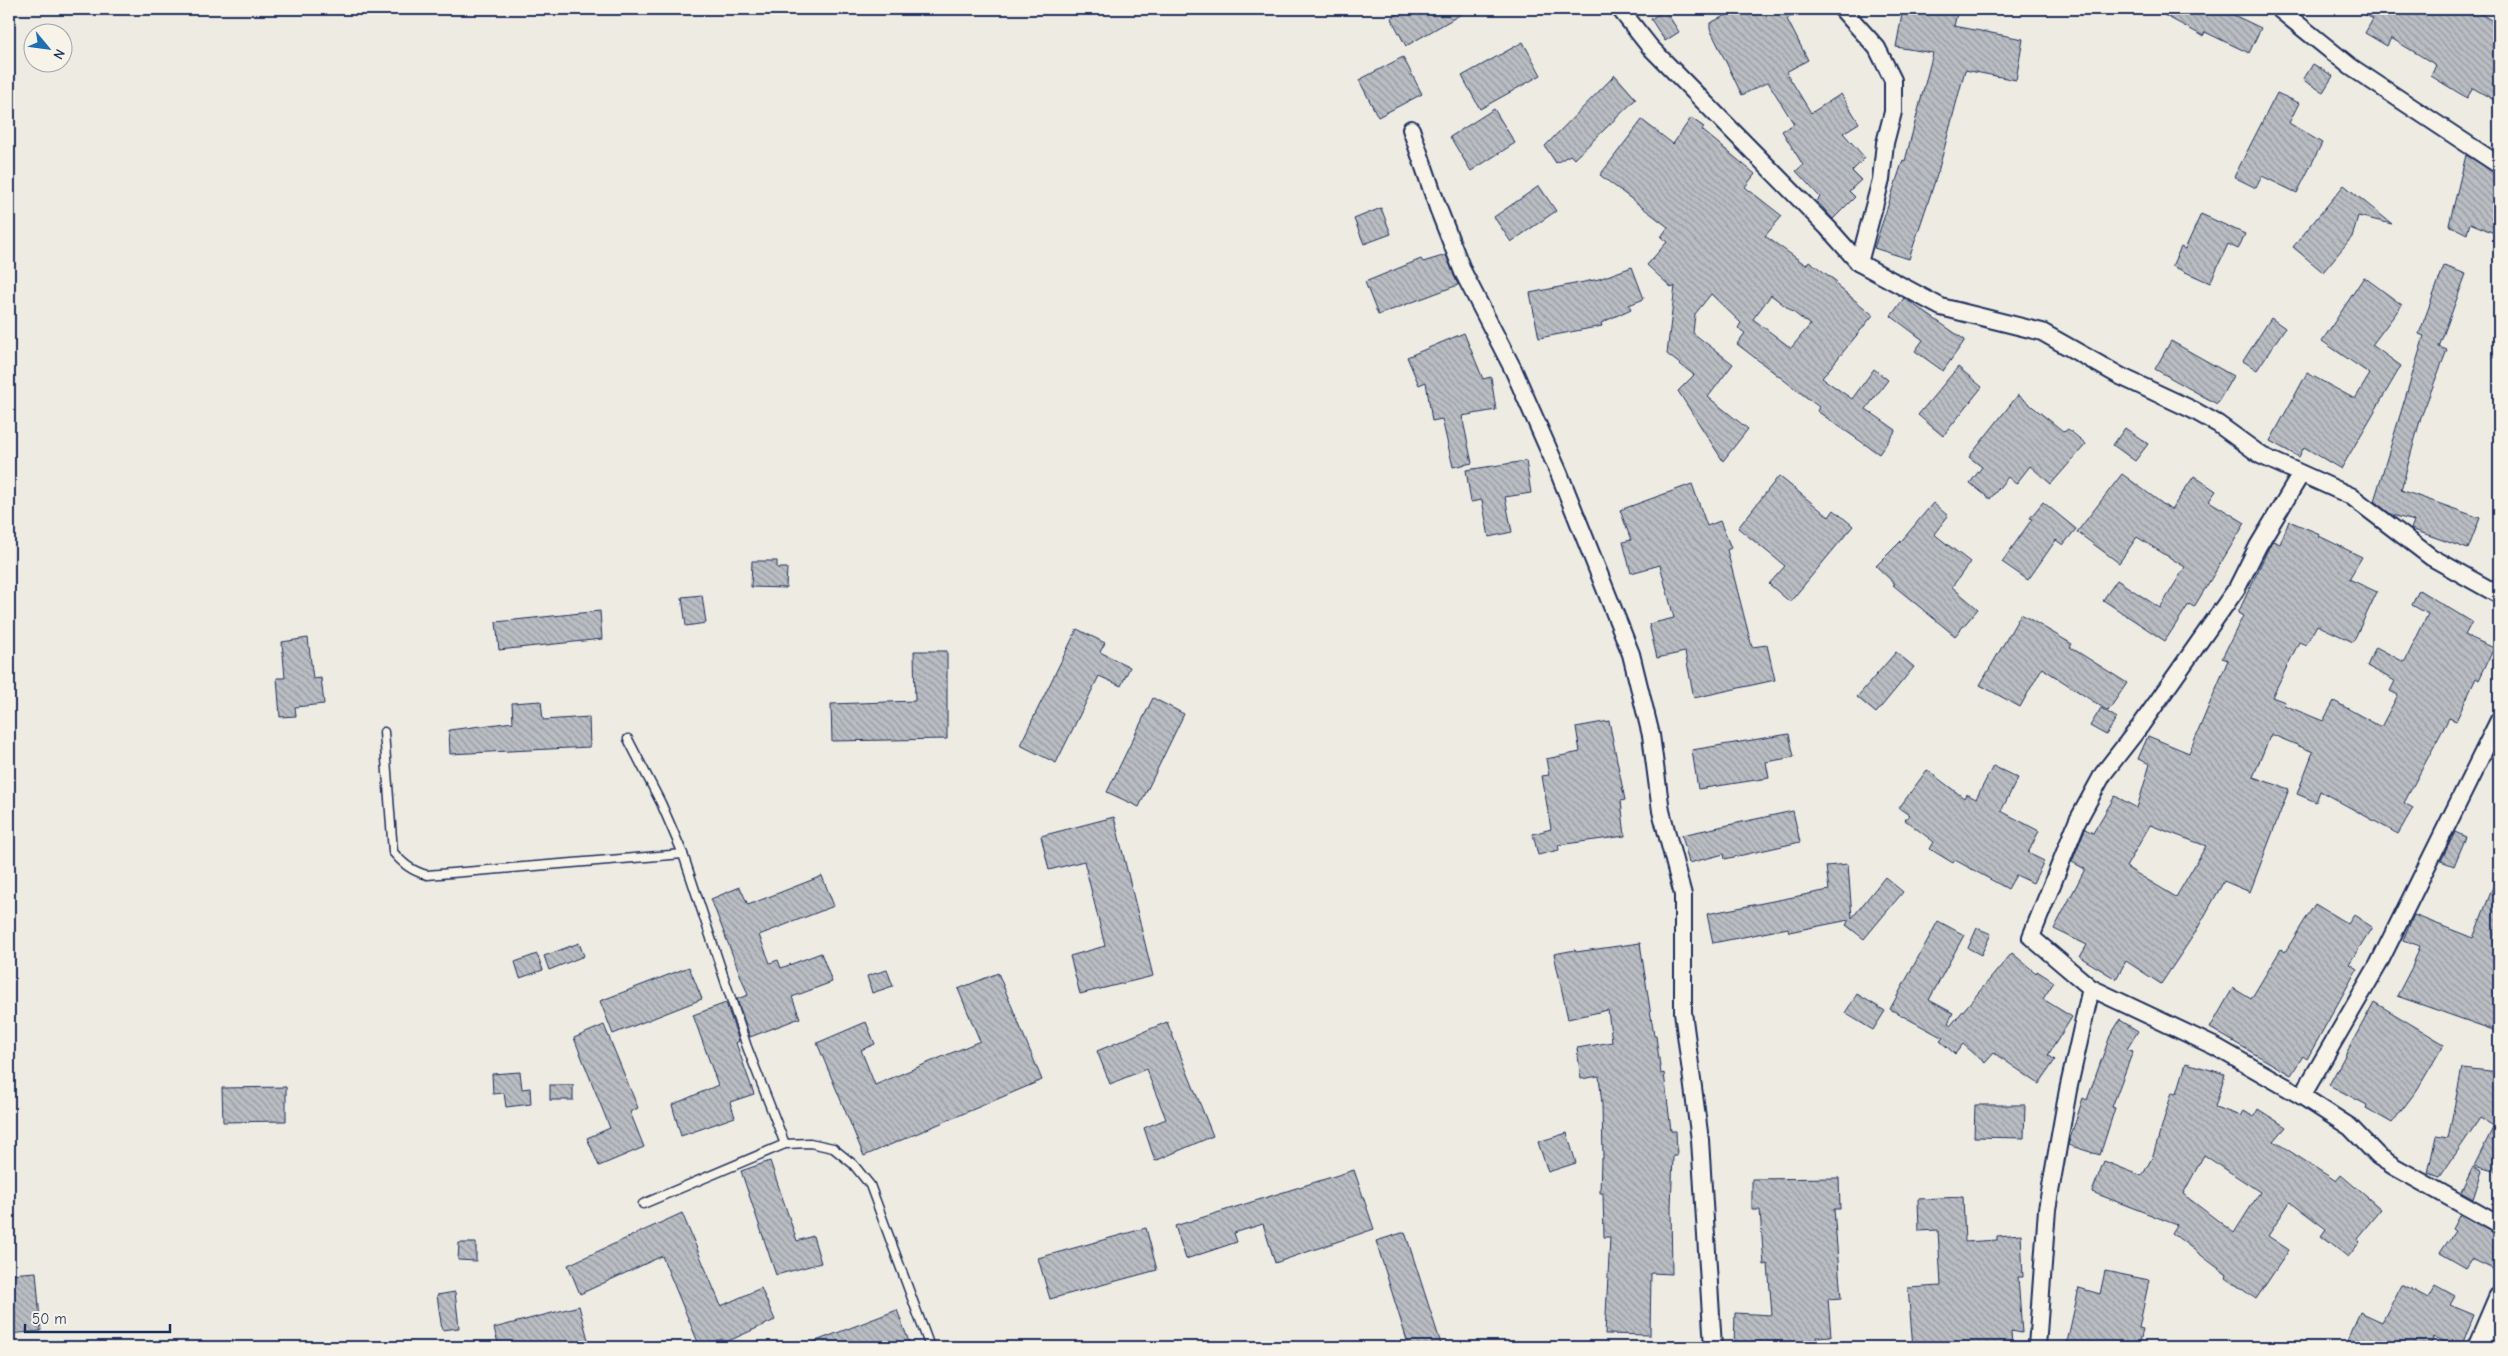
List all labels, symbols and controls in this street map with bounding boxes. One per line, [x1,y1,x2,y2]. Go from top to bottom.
north arrow [22,22,72,72]
text: N [49,46,69,62]
scale bar [25,1301,170,1333]
text: 50 m [32,1310,67,1328]

